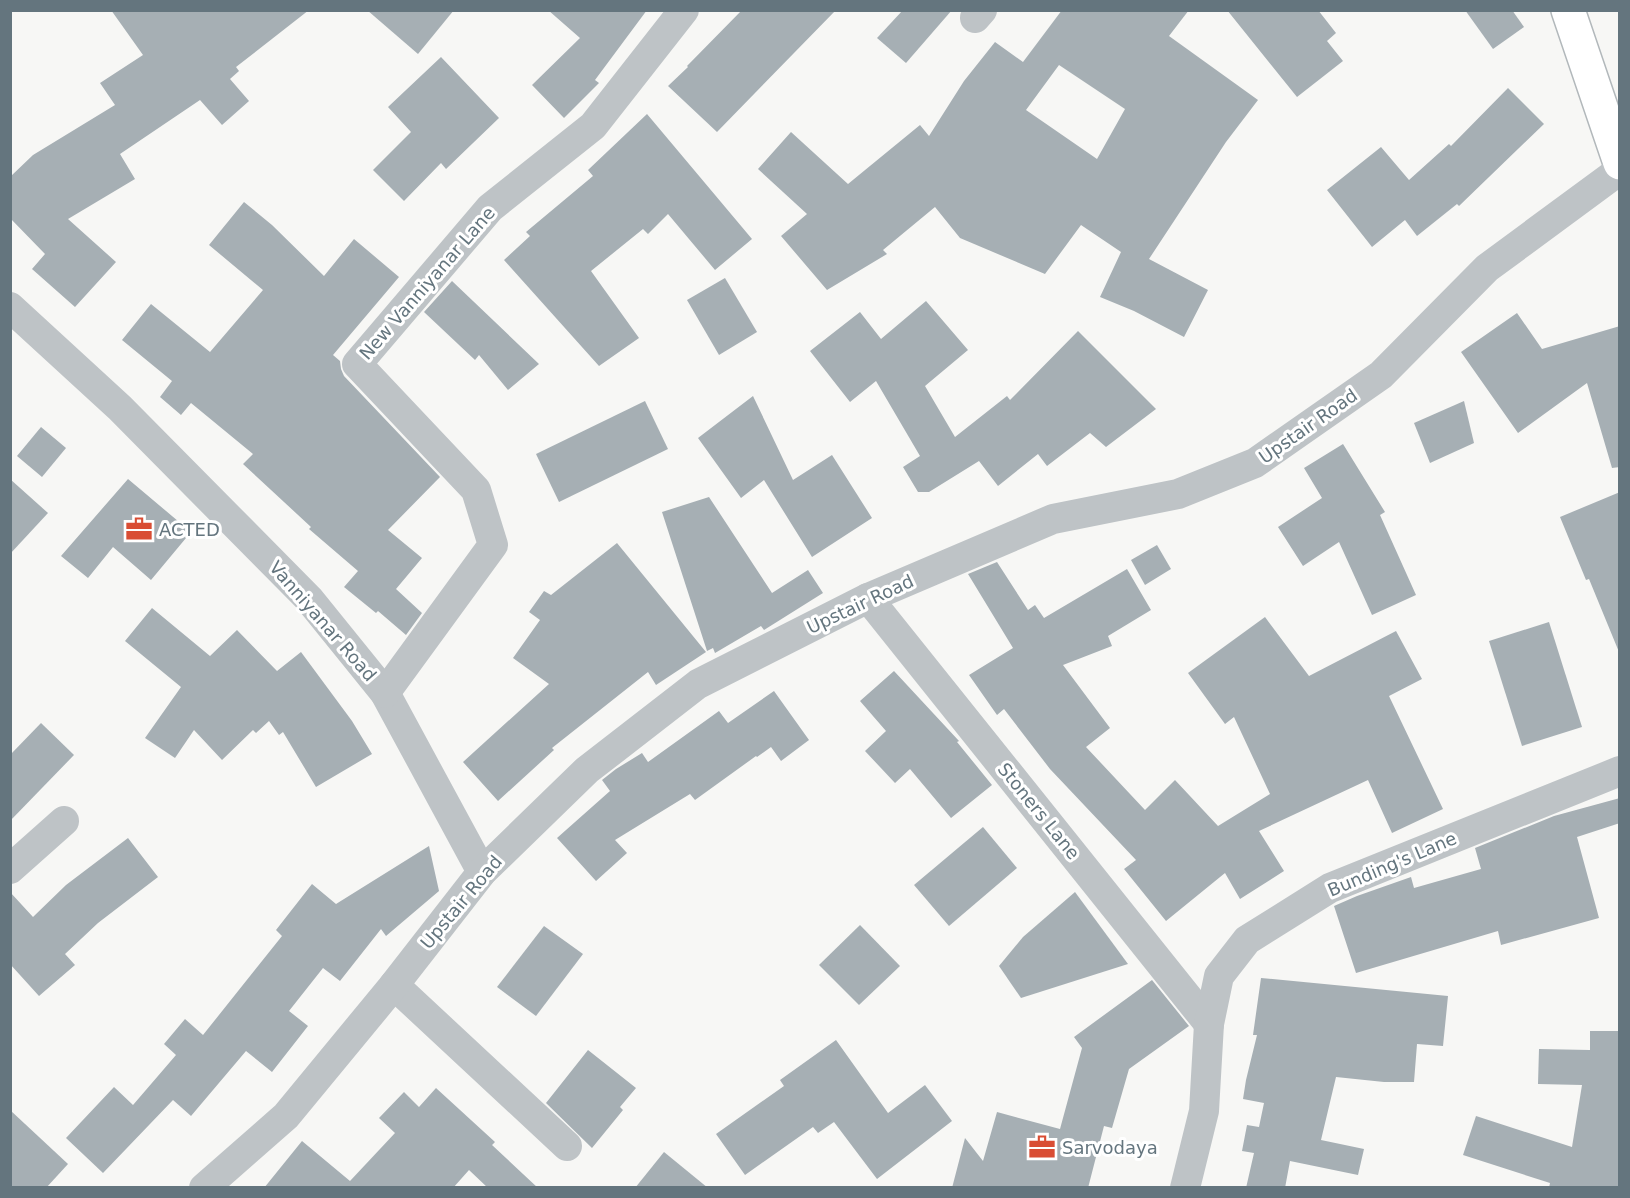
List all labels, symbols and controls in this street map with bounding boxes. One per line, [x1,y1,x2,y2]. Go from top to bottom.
street label: New Vanniyanar Lane [355,202,499,364]
street label: Upstair Road [1255,384,1361,468]
office icon: ACTED [124,514,154,544]
place label: ACTED [159,519,220,540]
street label: Vanniyanar Road [265,557,381,685]
street label: Upstair Road [803,570,917,638]
street label: Stoners Lane [994,759,1084,863]
street label: Bunding's Lane [1324,827,1460,901]
street label: Upstair Road [416,851,506,953]
office icon: Sarvodaya [1027,1132,1057,1162]
place label: Sarvodaya [1062,1137,1158,1158]

